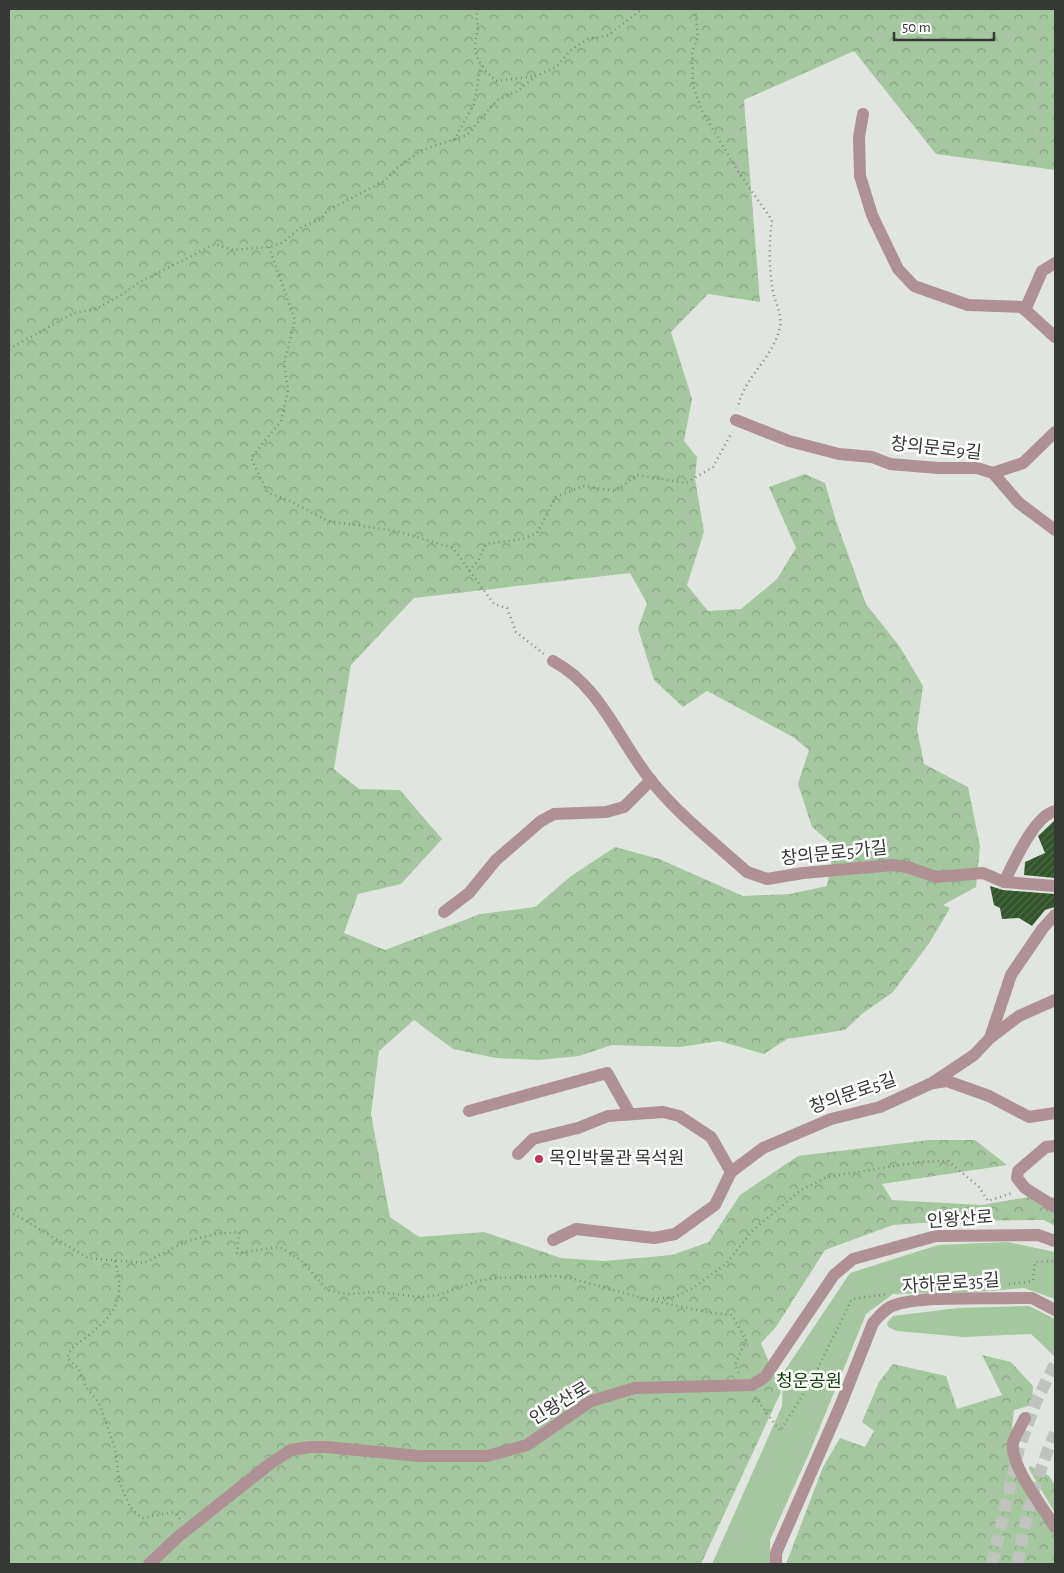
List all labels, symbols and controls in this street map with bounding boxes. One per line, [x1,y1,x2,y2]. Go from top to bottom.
scale bar [894,10,994,42]
text: 50 m [902,20,931,35]
street label: 창의문로9길 [890,433,983,463]
street label: 창의문로5가길 [780,837,888,869]
street label: 창의문로5길 [807,1069,899,1117]
place label: 목인박물관 목석원 [549,1148,684,1168]
marker: 목인박물관 목석원 [533,1153,545,1165]
street label: 인왕산로 [926,1208,994,1231]
street label: 자하문로35길 [902,1271,1000,1296]
park label: 청운공원 [776,1372,842,1391]
street label: 인왕산로 [526,1378,593,1429]

